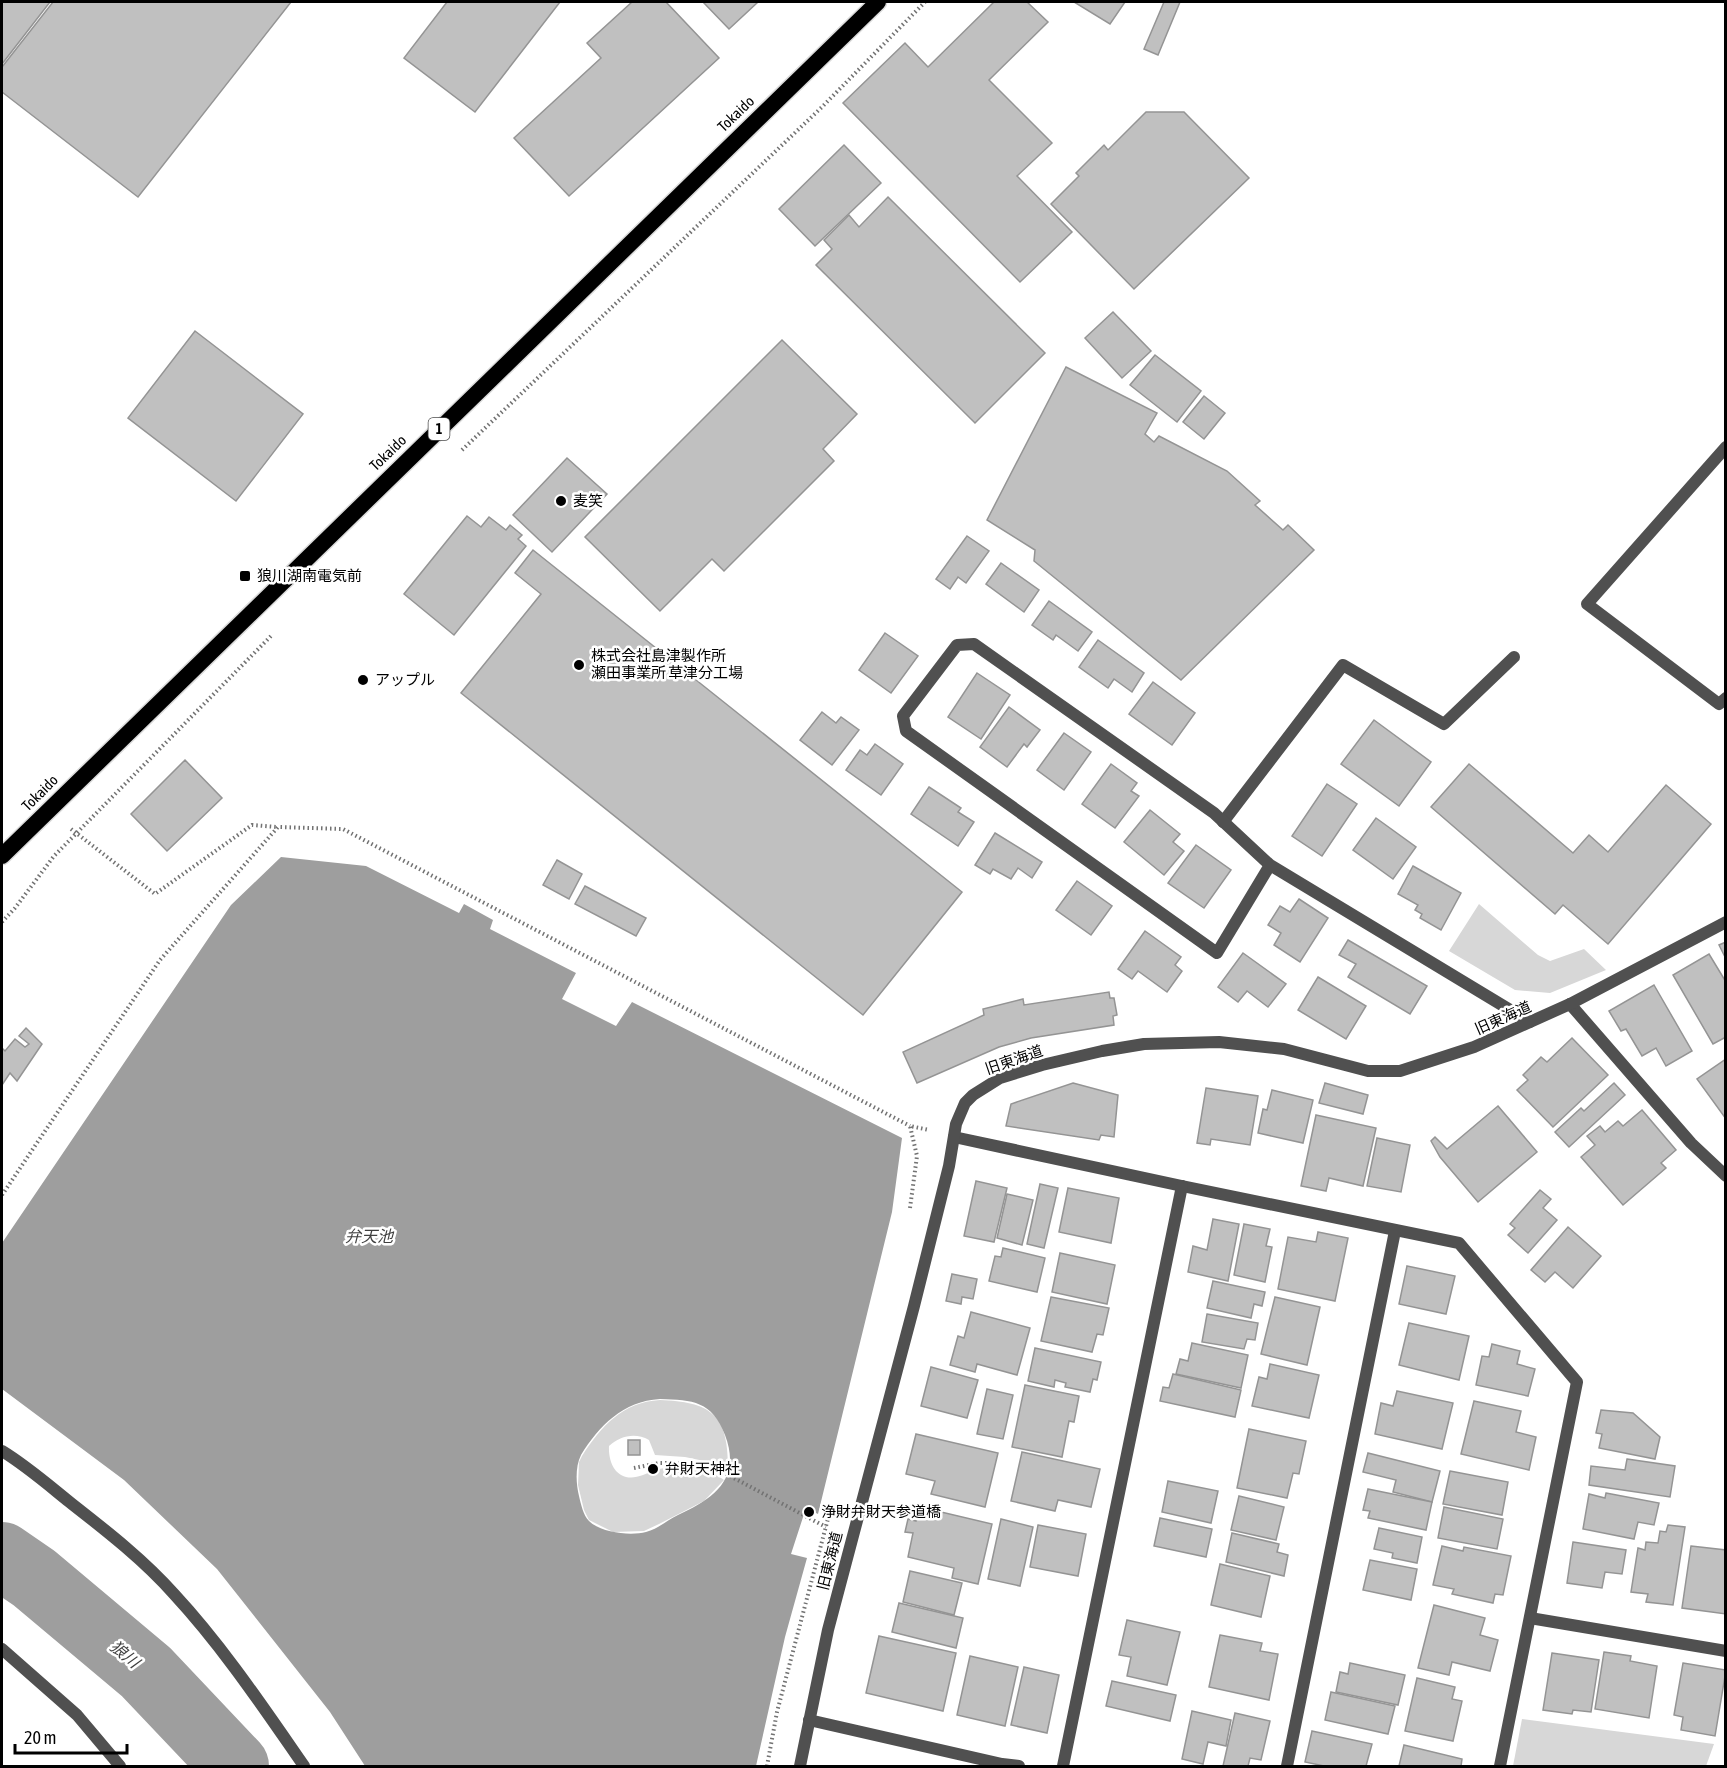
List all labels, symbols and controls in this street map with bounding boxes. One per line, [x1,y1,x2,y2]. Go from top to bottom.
street label: Tokaido [714,92,757,135]
road number: 1 [428,418,450,440]
street label: Tokaido [366,431,409,474]
place label: 麦笑 [573,492,603,509]
marker: 麦笑 [554,494,568,508]
place label: 狼川湖南電気前 [257,567,362,584]
marker: 狼川湖南電気前 [238,569,252,583]
place label: 株式会社島津製作所 瀬田事業所 草津分工場 [591,647,743,681]
marker: 株式会社島津製作所 瀬田事業所 草津分工場 [572,658,586,672]
place label: アップル [375,671,435,688]
marker: アップル [356,673,370,687]
street label: Tokaido [18,771,61,814]
street label: 旧東海道 [1472,998,1534,1038]
street label: 旧東海道 [983,1042,1045,1077]
water label: 弁天池 [345,1227,395,1245]
place label: 弁財天神社 [665,1460,740,1477]
marker: 弁財天神社 [646,1462,660,1476]
place label: 浄財弁財天参道橋 [821,1503,941,1520]
marker: 浄財弁財天参道橋 [802,1505,816,1519]
street label: 旧東海道 [814,1530,845,1592]
water label: 狼川 [107,1637,145,1672]
scale bar [15,1717,128,1755]
text: 20 m [24,1727,56,1748]

